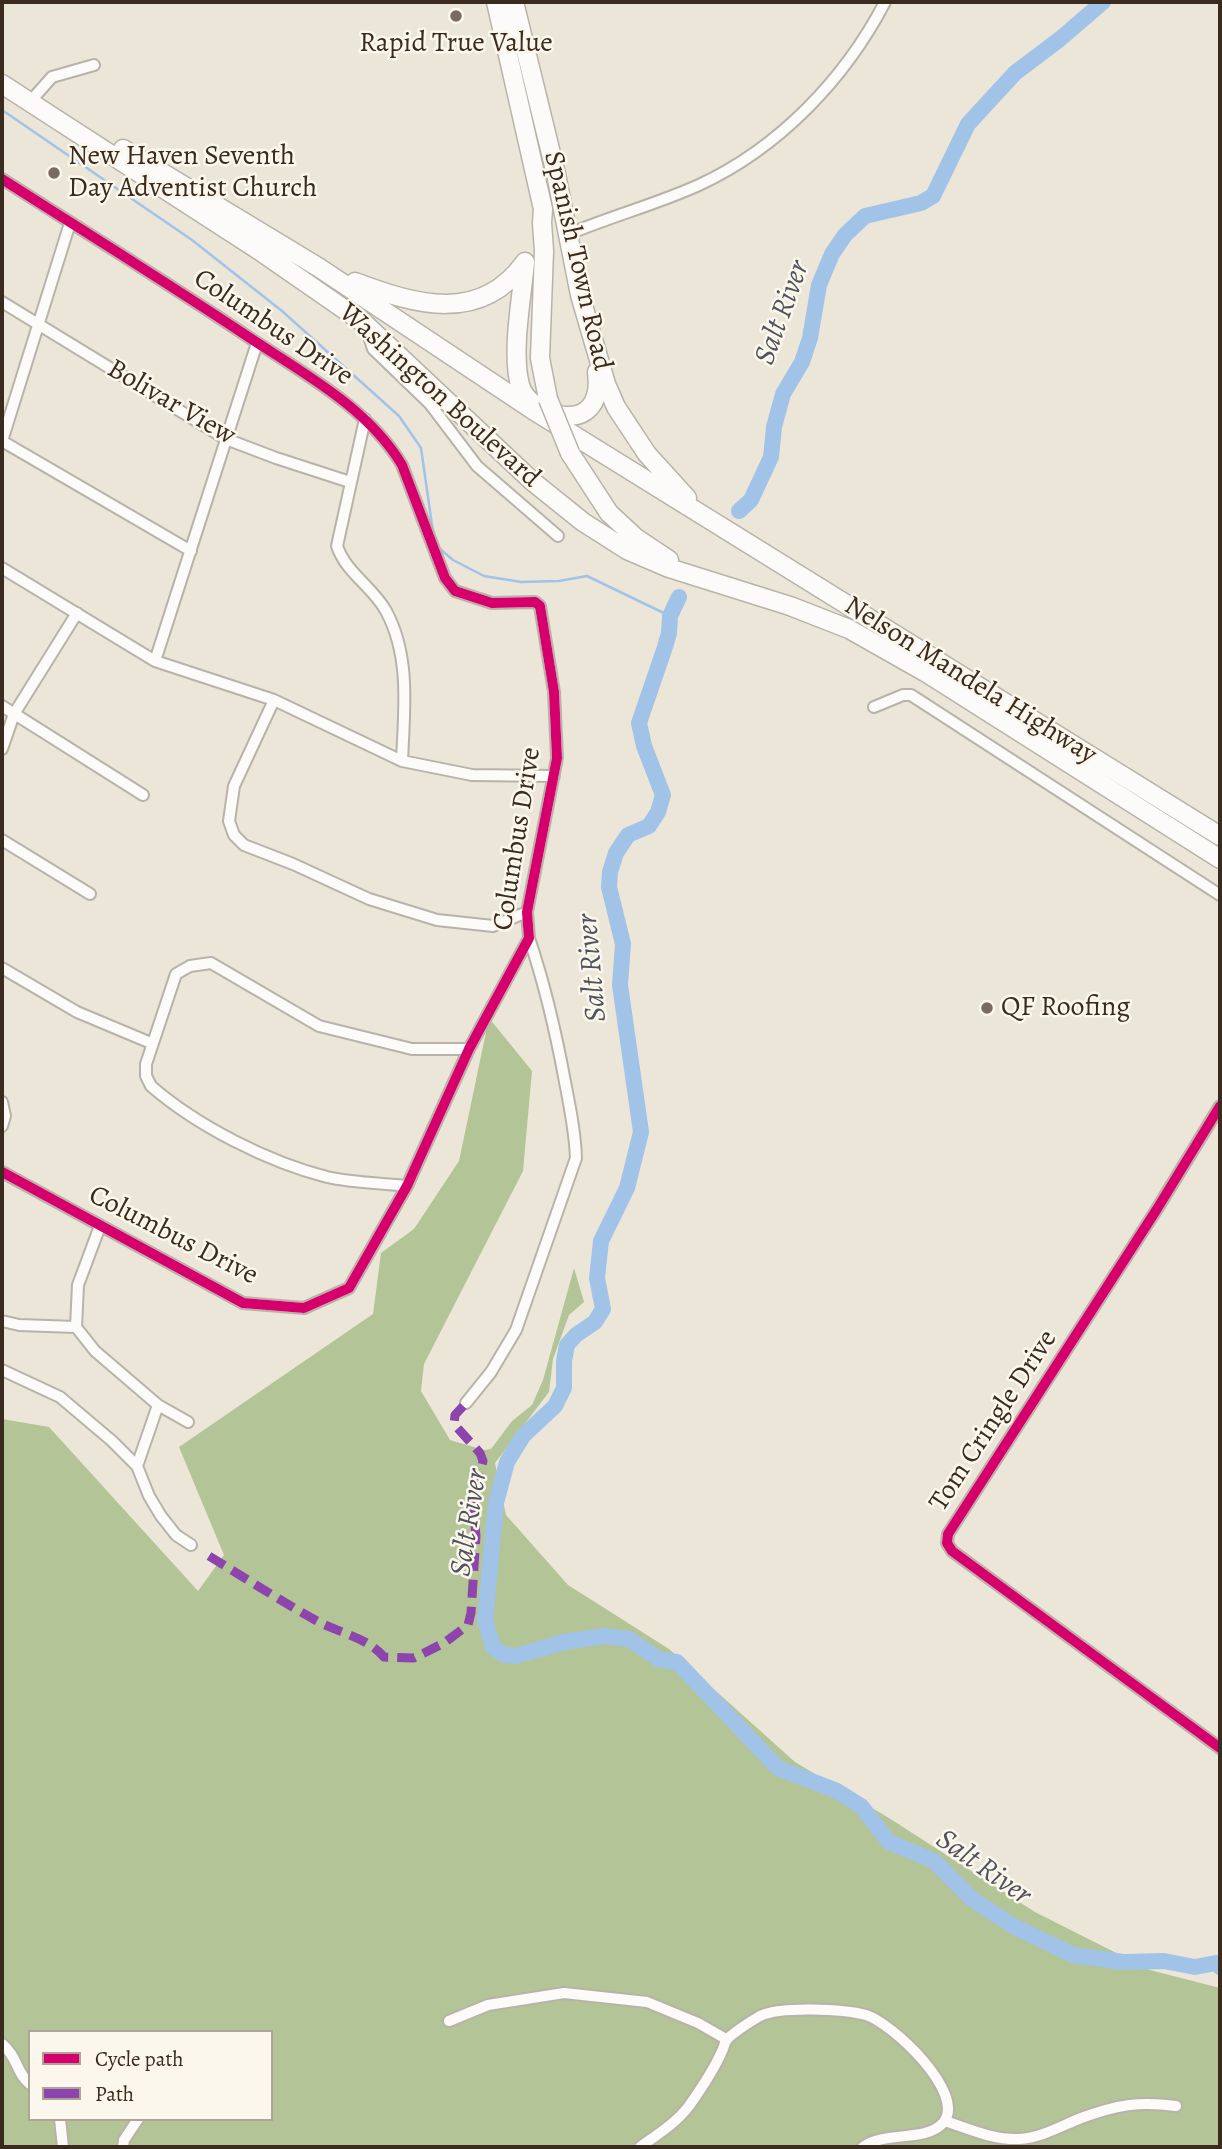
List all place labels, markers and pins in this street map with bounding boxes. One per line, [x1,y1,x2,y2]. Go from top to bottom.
marker: Rapid True Value [448,8,464,24]
place label: Rapid True Value [359,27,553,61]
place label: New Haven Seventh Day Adventist Church [68,140,317,206]
marker: New Haven Seventh Day Adventist Church [46,165,62,181]
place label: QF Roofing [1001,991,1130,1025]
marker: QF Roofing [979,1000,995,1016]

